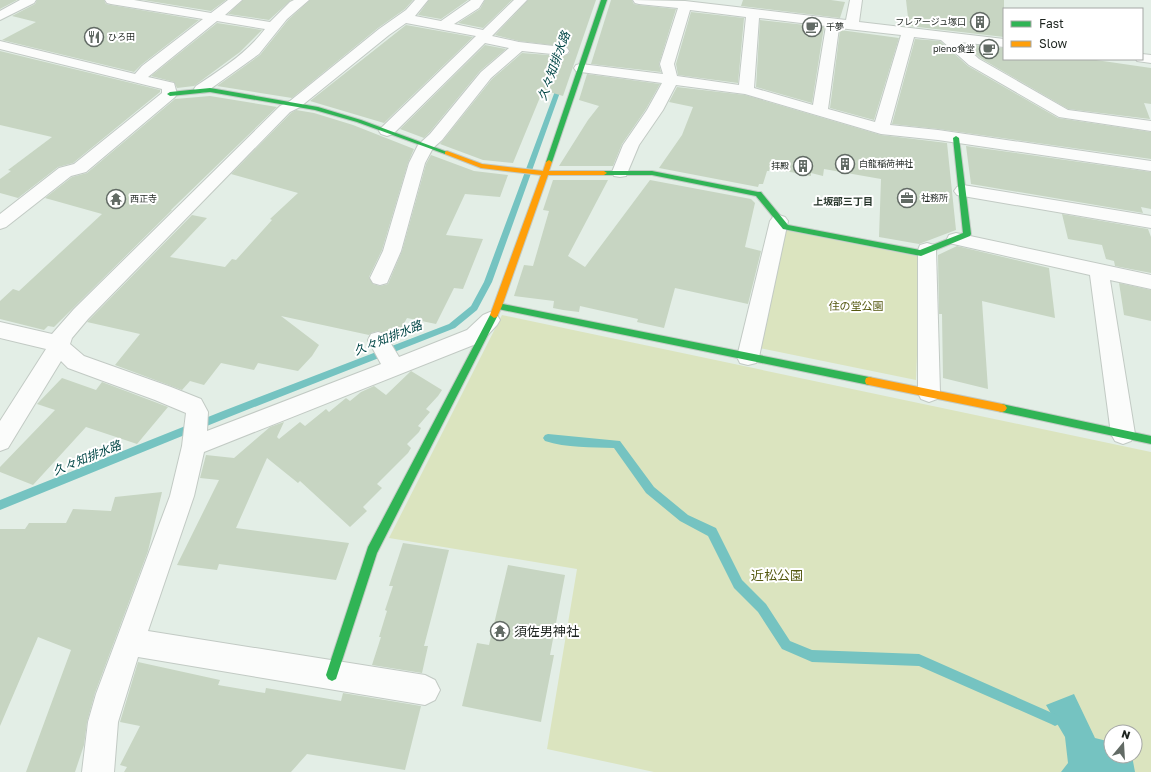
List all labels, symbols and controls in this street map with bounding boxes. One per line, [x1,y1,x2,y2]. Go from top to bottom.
legend [1003,8,1143,60]
building icon: フレアージュ塚口 [969,11,991,33]
cafe icon: 千夢 [801,16,823,38]
place label: フレアージュ塚口 [895,16,966,27]
text: Fast [1039,16,1064,31]
place label: 千夢 [826,21,844,32]
restaurant icon: ひろ田 [83,26,105,48]
water label: 久々知排水路 [534,29,573,102]
place label: ひろ田 [108,31,135,42]
text: Slow [1039,36,1067,51]
cafe icon: pieno食堂 [978,38,1000,60]
place label: pieno食堂 [933,43,975,54]
building icon: 白龍稲荷神社 [834,153,856,175]
building icon: 拝殿 [792,155,814,177]
place label: 白龍稲荷神社 [859,158,913,169]
place label: 拝殿 [771,160,789,171]
office icon: 社務所 [896,187,918,209]
temple icon: 西正寺 [105,188,127,210]
place label: 社務所 [921,192,948,203]
place label: 西正寺 [130,193,157,204]
district label: 上坂部三丁目 [813,195,873,207]
park label: 住の堂公園 [829,299,884,312]
water label: 久々知排水路 [352,317,425,358]
water label: 久々知排水路 [51,437,124,478]
park label: 近松公園 [751,567,803,583]
temple icon: 須佐男神社 [489,620,511,642]
place label: 須佐男神社 [514,623,579,639]
north arrow [1103,724,1143,764]
text: N [1120,727,1132,741]

